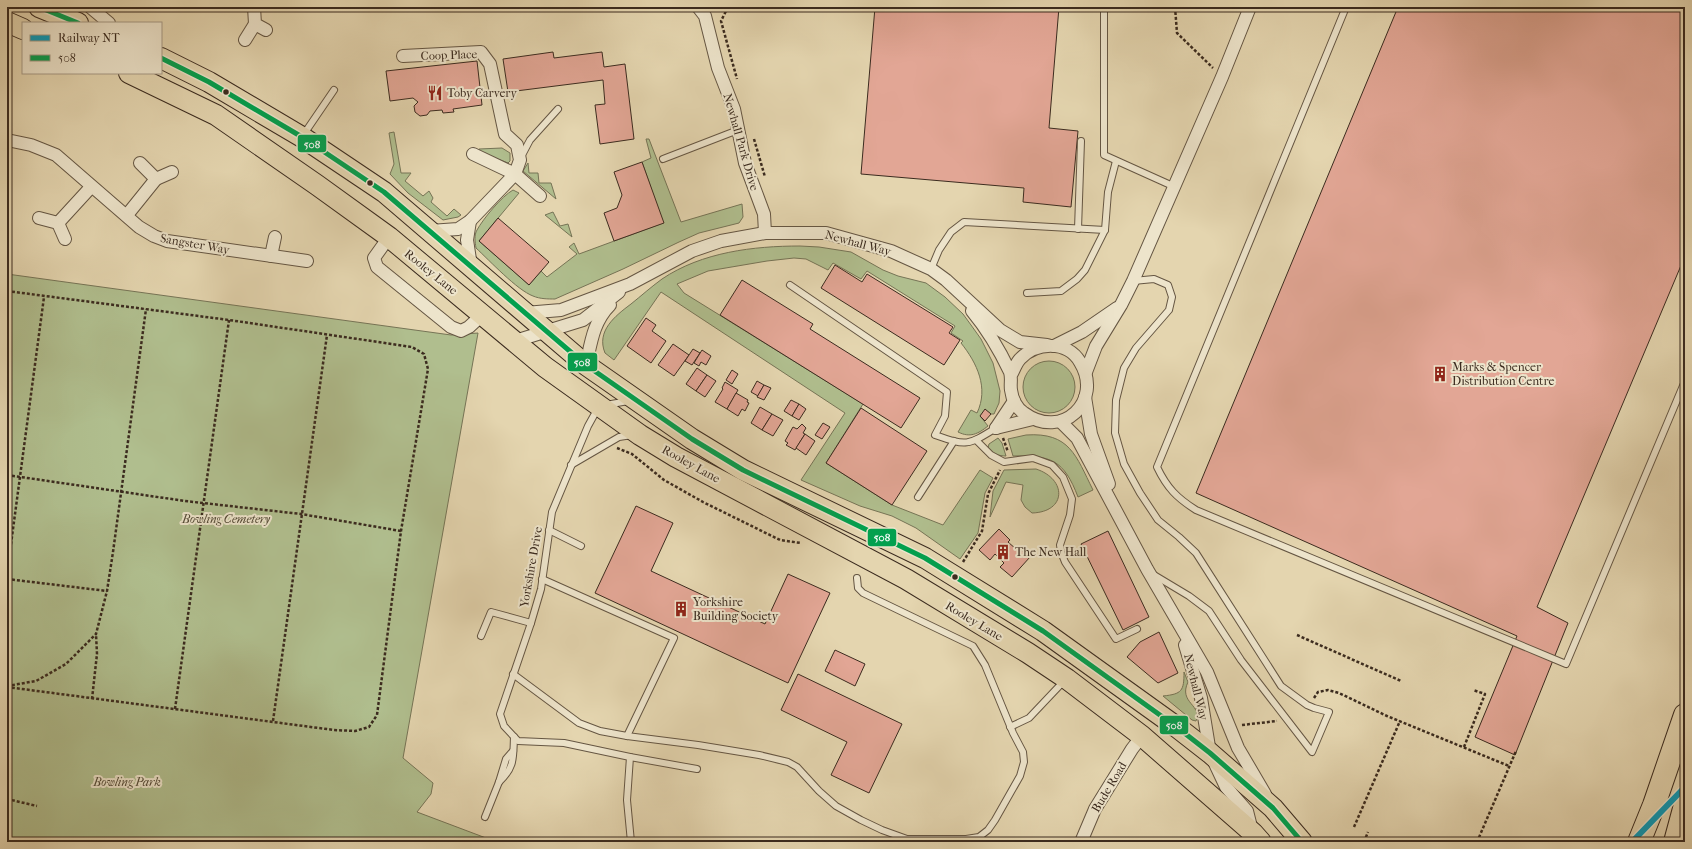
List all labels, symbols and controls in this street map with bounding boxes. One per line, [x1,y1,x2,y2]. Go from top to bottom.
legend [22,22,162,74]
text: Railway NT [58,31,120,45]
street label: Coop Place [420,47,478,63]
text: 508 [58,51,76,65]
restaurant icon: Toby Carvery [426,84,444,102]
place label: Toby Carvery [447,86,517,100]
unlabelled marker [221,87,231,97]
street label: Newhall Park Drive [720,92,762,192]
line badge: 508 [297,134,327,153]
text: 508 [304,138,321,151]
unlabelled marker [365,178,375,188]
street label: Newhall Way [823,227,893,259]
street label: Sangster Way [159,231,231,257]
street label: Rooley Lane [402,246,460,298]
line badge: 508 [567,352,598,372]
text: 508 [574,356,591,369]
place label: Marks & Spencer Distribution Centre [1452,360,1554,388]
building icon: Marks & Spencer Distribution Centre [1431,365,1449,383]
street label: Rooley Lane [660,442,723,486]
park label: Bowling Cemetery [181,512,271,526]
street label: Yorkshire Drive [517,525,545,609]
line badge: 508 [867,528,897,547]
text: 508 [874,531,891,544]
building icon: The New Hall [994,543,1012,561]
place label: The New Hall [1015,545,1087,559]
unlabelled marker [950,572,960,582]
place label: Yorkshire Building Society [692,595,779,623]
street label: Rooley Lane [943,598,1005,644]
building icon: Yorkshire Building Society [672,600,690,618]
street label: Newhall Way [1181,652,1211,722]
line badge: 508 [1159,715,1189,735]
text: 508 [1166,719,1183,732]
street label: Bude Road [1088,759,1130,815]
park label: Bowling Park [92,775,161,789]

